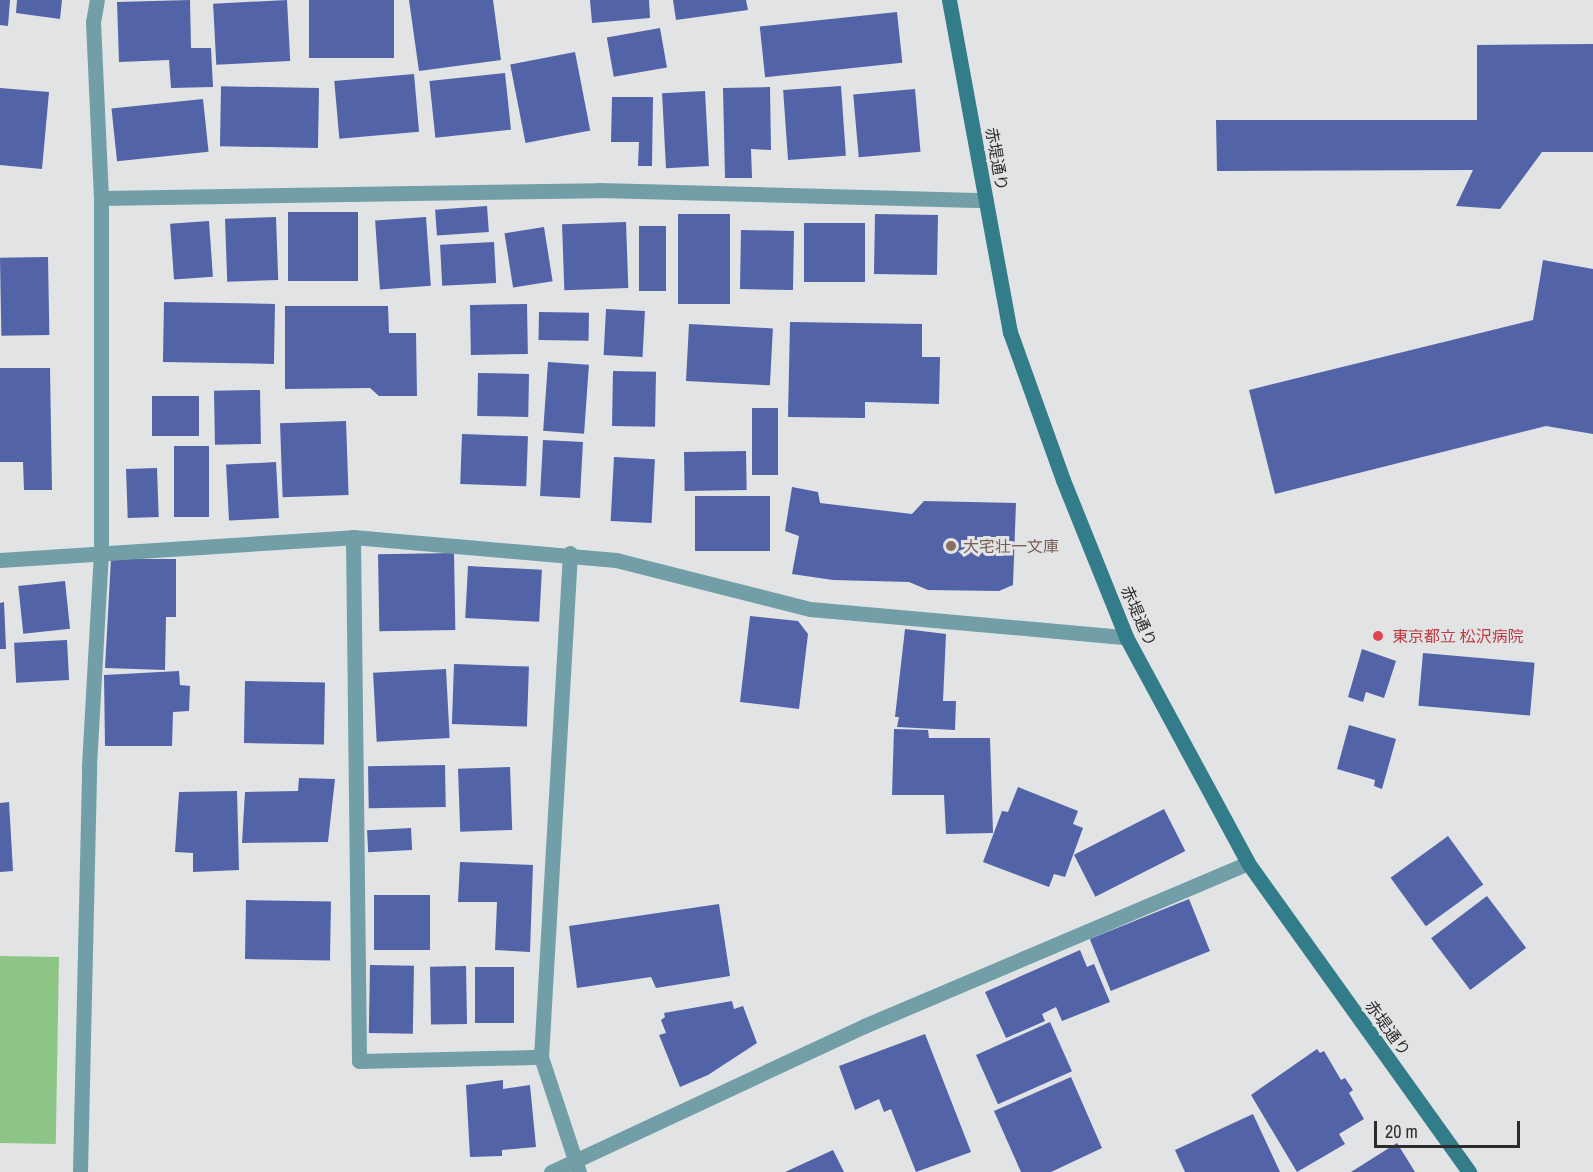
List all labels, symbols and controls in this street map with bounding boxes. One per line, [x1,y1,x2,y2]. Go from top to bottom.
street label: 赤堤通り [982,126,1012,192]
place label: 大宅壮一文庫 [963,536,1059,556]
marker: 大宅壮一文庫 [944,539,958,553]
street label: 赤堤通り [1117,583,1161,649]
place label: 東京都立 松沢病院 [1392,626,1524,646]
marker: 東京都立 松沢病院 [1369,627,1387,645]
street label: 赤堤通り [1361,996,1415,1060]
scale bar [1377,1109,1522,1147]
text: 20 m [1385,1119,1418,1144]

